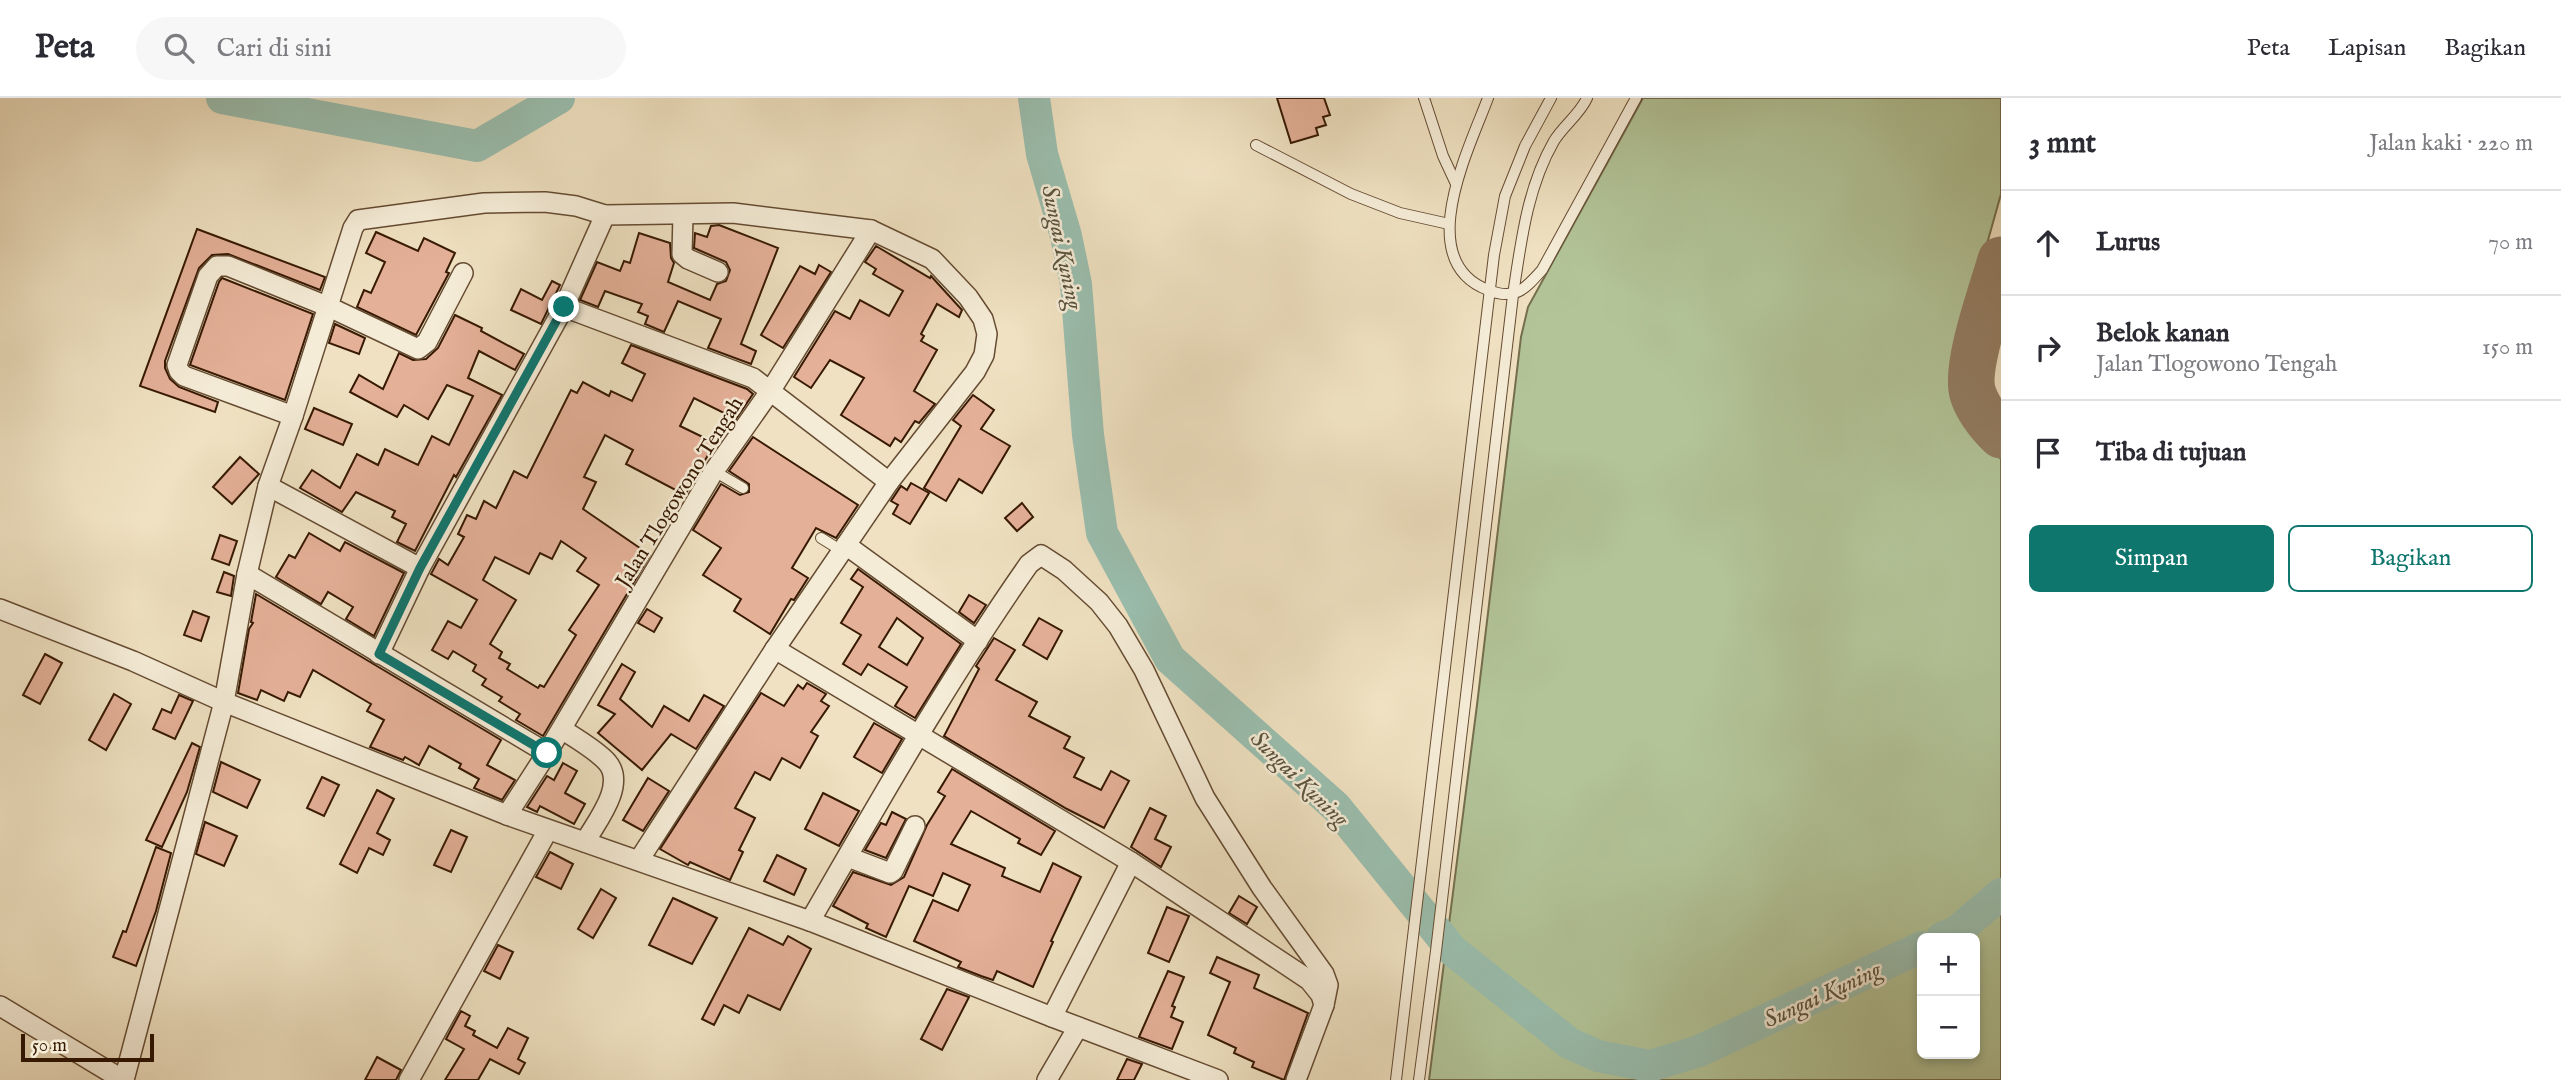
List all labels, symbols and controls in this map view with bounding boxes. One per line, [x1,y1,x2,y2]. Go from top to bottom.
search box [136,17,626,80]
text: Peta [35,27,94,69]
icon: search [160,29,198,67]
text: Cari di sini [216,32,332,65]
text: Peta [2247,33,2290,64]
text: Lapisan [2328,33,2406,64]
text: Bagikan [2444,33,2526,64]
text: 3 mnt [2029,125,2096,163]
text: Jalan kaki · 220 m [2369,129,2533,158]
water label: Sungai Kuning [1033,183,1089,313]
icon: ahead [2029,224,2067,262]
text: Lurus [2096,226,2160,259]
text: 70 m [2488,228,2533,257]
route end [548,291,579,322]
text: Belok kanan [2096,317,2230,350]
icon: right [2029,329,2067,367]
text: 150 m [2482,333,2533,362]
text: Jalan Tlogowono Tengah [2096,350,2337,379]
street label: Jalan Tlogowono Tengah [609,392,750,595]
icon: arrive [2029,434,2067,472]
text: Tiba di tujuan [2096,436,2246,469]
button: Simpan [2029,525,2274,592]
button: Bagikan [2288,525,2533,592]
water label: Sungai Kuning [1243,725,1355,835]
route start [531,737,562,768]
map controls [1917,933,1980,1059]
button: + [1917,933,1980,996]
water label: Sungai Kuning [1759,955,1887,1036]
button: − [1917,996,1980,1059]
scale bar [21,1031,154,1063]
text: 50 m [32,1034,67,1058]

